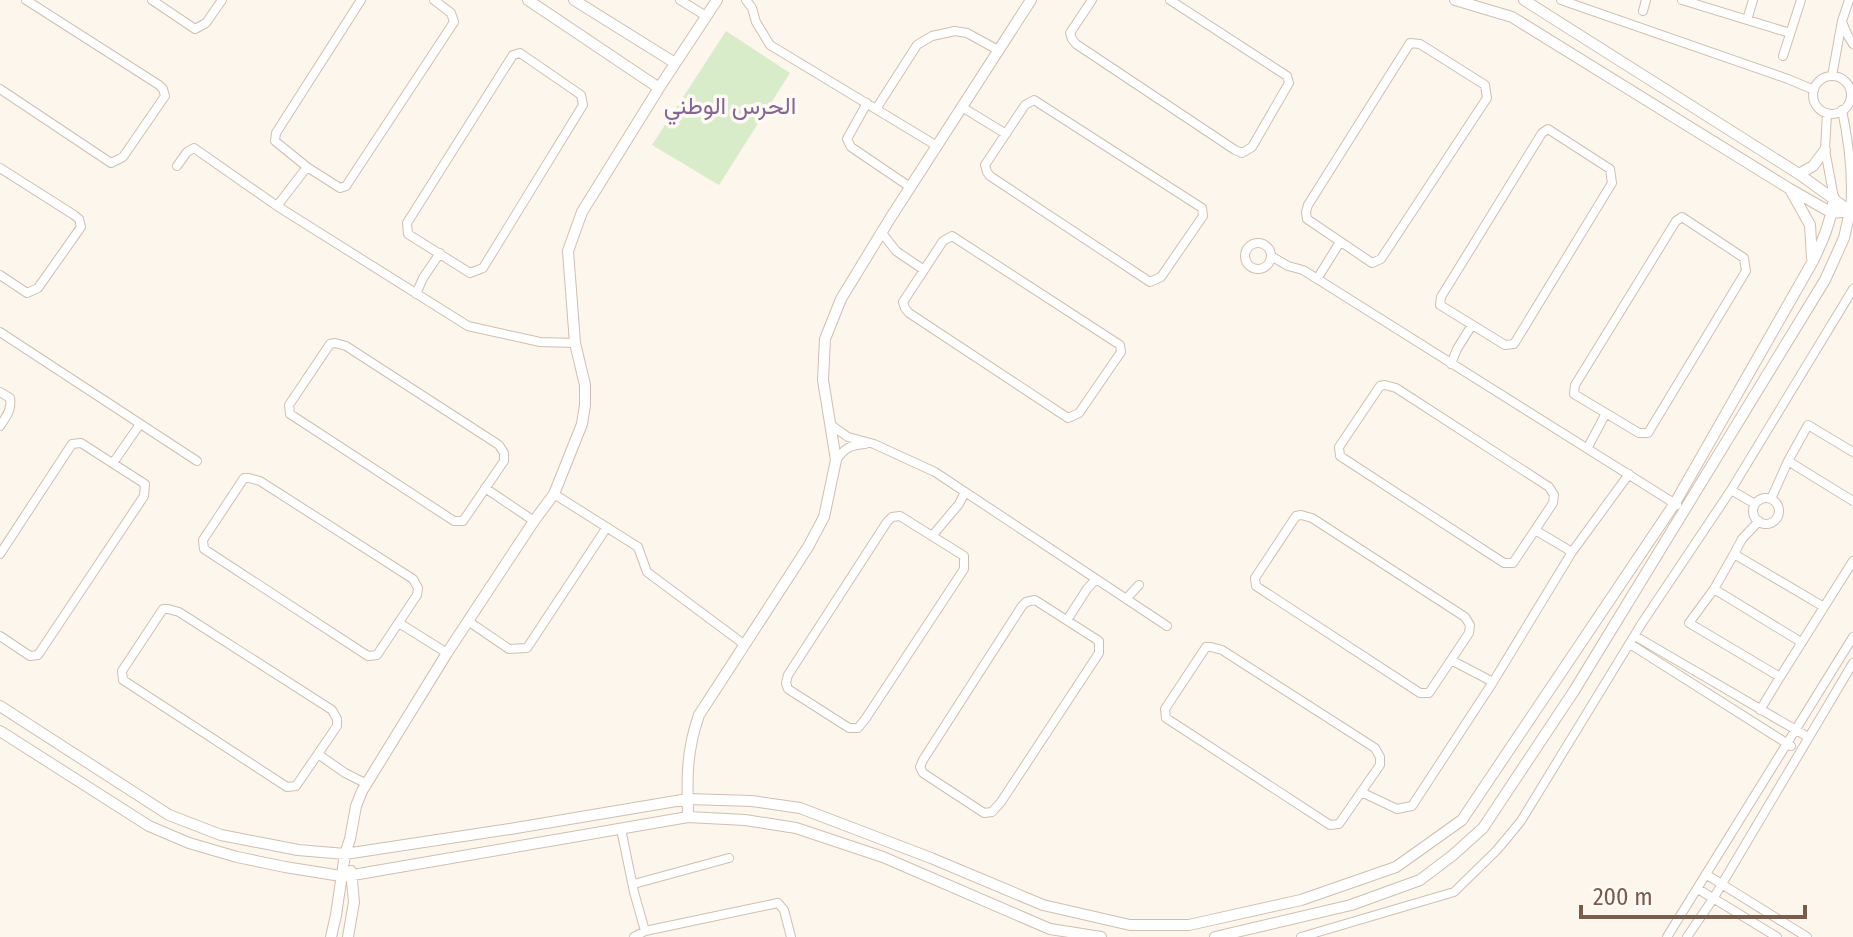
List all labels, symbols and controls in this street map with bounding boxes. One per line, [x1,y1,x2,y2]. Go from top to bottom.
district label: الحرس الوطني [664,92,796,125]
scale bar [1581,869,1805,919]
text: 200 m [1593,883,1653,911]

